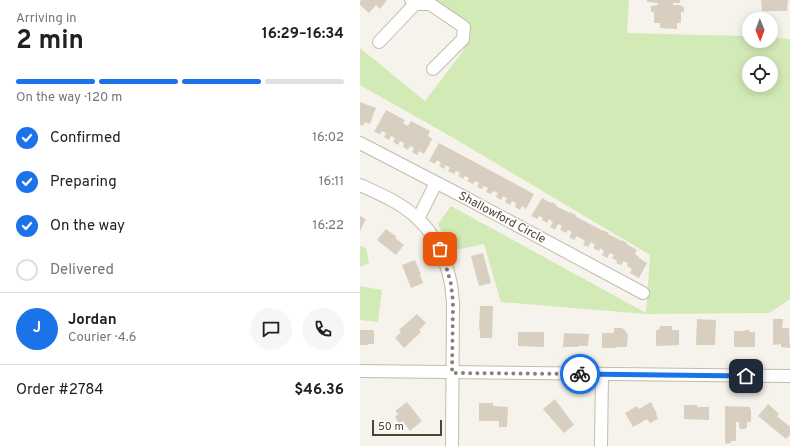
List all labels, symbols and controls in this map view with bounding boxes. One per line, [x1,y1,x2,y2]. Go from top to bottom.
text: Arriving in [16,11,77,27]
north arrow [742,12,778,48]
map controls [742,12,778,92]
text: 2 min [16,25,84,58]
text: 16:29–16:34 [262,25,344,44]
button: locate [742,56,778,92]
text: On the way · 120 m [16,90,122,106]
icon: check [16,127,38,149]
text: Confirmed [50,129,121,148]
text: 16:02 [312,130,344,146]
icon: check [16,171,38,193]
text: Preparing [50,173,117,192]
text: 16:11 [319,174,344,190]
street label: Shallowford Circle [456,188,548,248]
icon: check [16,215,38,237]
text: On the way [50,217,125,236]
text: 16:22 [313,218,344,234]
pin [423,232,457,266]
icon: bag [429,238,451,260]
text: Delivered [50,261,114,280]
button: chat [250,308,292,350]
button: phone [302,308,344,350]
text: Jordan [68,311,117,330]
text: J [33,319,41,338]
text: Courier · 4.6 [68,330,136,346]
courier [560,354,600,394]
pin [729,359,763,393]
icon: bike [569,363,591,385]
icon: home [735,365,757,387]
text: Order #2784 [16,381,104,400]
text: $46.36 [294,381,344,400]
scale bar [372,418,442,437]
text: 50 m [378,420,404,434]

